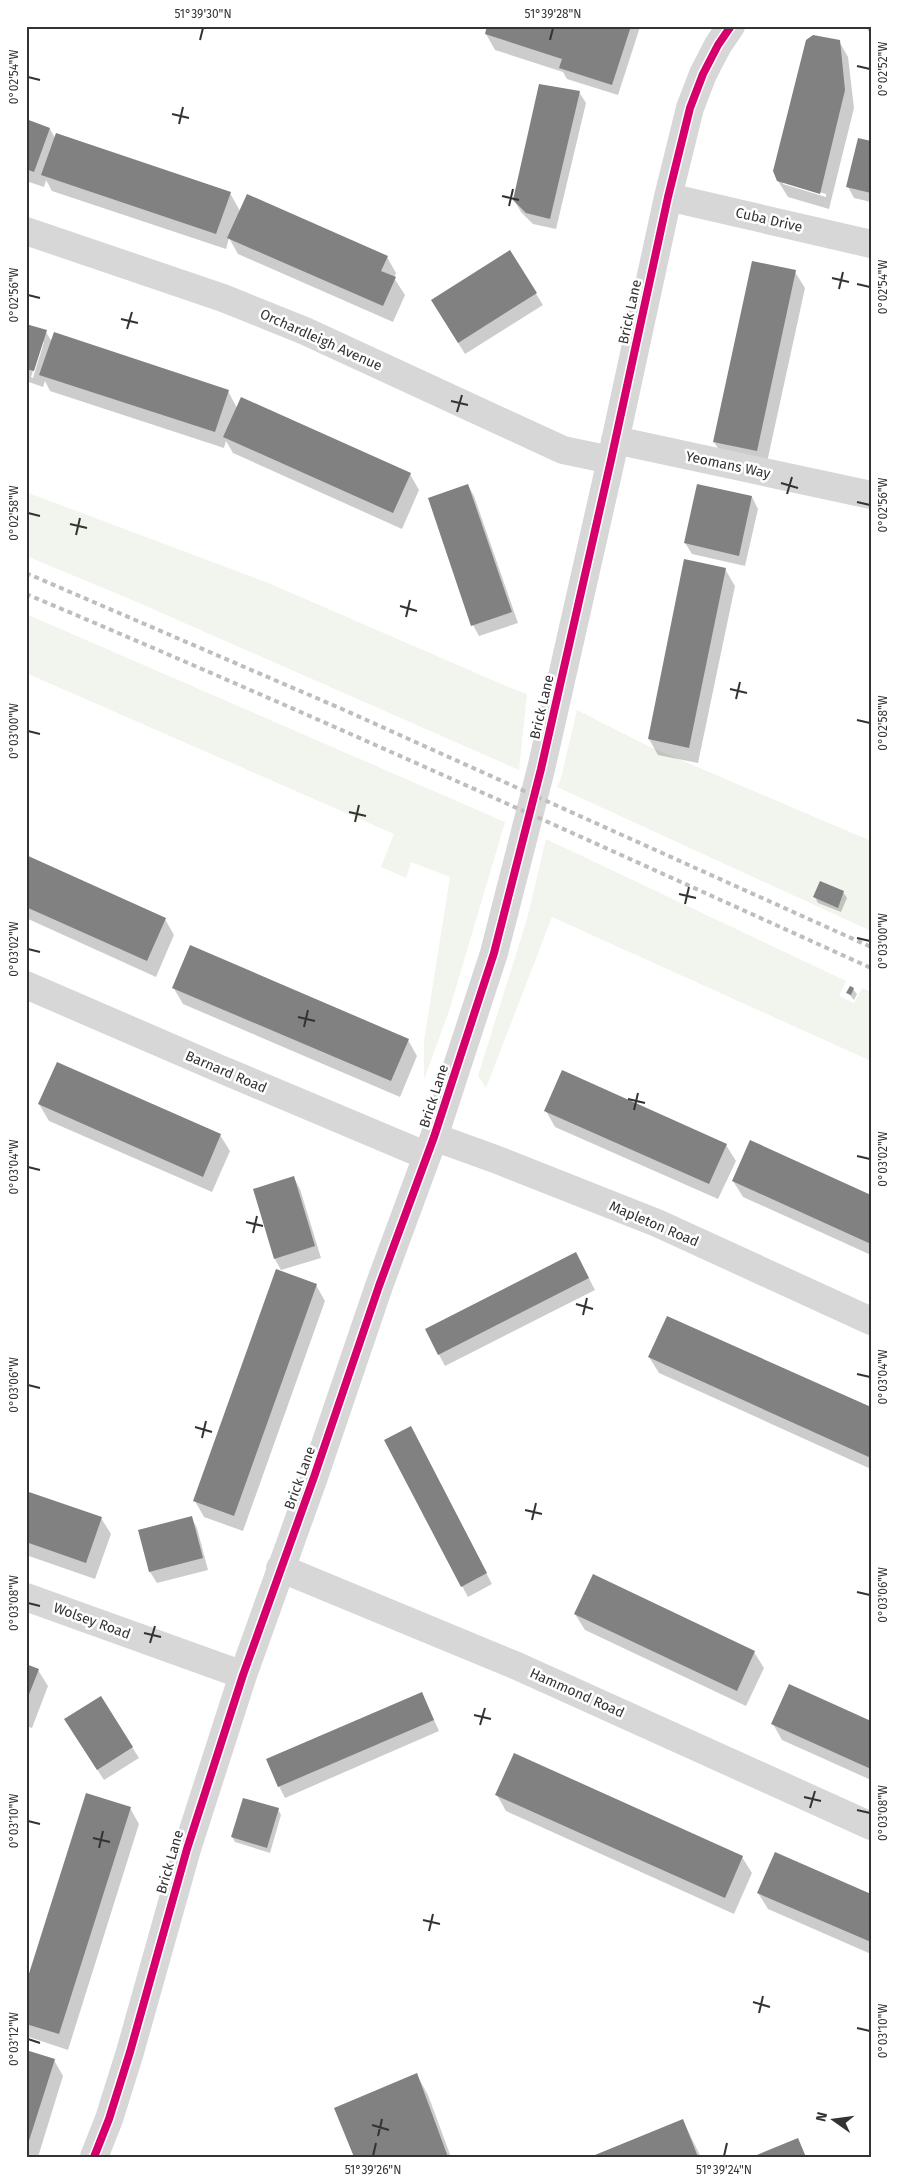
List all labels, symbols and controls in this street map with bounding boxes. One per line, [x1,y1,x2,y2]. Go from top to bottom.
text: 51°39'30"N [174,7,232,21]
text: 51°39'28"N [524,7,582,21]
text: 0°02'52"W [876,42,890,96]
text: 0°02'54"W [7,50,21,104]
street label: Cuba Drive [734,204,804,236]
text: 0°02'54"W [876,260,890,314]
text: 0°02'56"W [7,267,21,322]
street label: Brick Lane [615,278,645,346]
street label: Orchardleigh Avenue [257,305,385,375]
street label: Yeomans Way [684,448,772,482]
text: 0°02'56"W [876,477,890,532]
text: 0°02'58"W [7,485,21,541]
street label: Brick Lane [526,673,558,741]
text: 0°02'58"W [876,695,890,751]
text: 0°03'00"W [7,703,21,759]
text: 0°03'00"W [876,913,890,969]
text: 0°03'02"W [7,921,21,977]
street label: Barnard Road [183,1047,269,1097]
street label: Brick Lane [416,1062,452,1130]
text: 0°03'02"W [876,1131,890,1187]
text: 0°03'04"W [7,1139,21,1195]
street label: Mapleton Road [607,1197,701,1251]
text: 0°03'04"W [876,1349,890,1405]
text: 0°03'06"W [7,1357,21,1413]
street label: Brick Lane [281,1444,319,1512]
text: 0°03'06"W [876,1567,890,1623]
text: 0°03'08"W [7,1575,21,1631]
street label: Wolsey Road [51,1599,133,1643]
street label: Hammond Road [527,1665,627,1721]
text: 0°03'08"W [876,1785,890,1841]
text: 0°03'10"W [7,1794,21,1848]
street label: Brick Lane [153,1828,187,1896]
text: 0°03'10"W [876,2004,890,2058]
text: 0°03'12"W [7,2012,21,2066]
north arrow [810,2096,860,2146]
text: N [812,2110,831,2124]
text: 51°39'26"N [345,2163,401,2177]
text: 51°39'24"N [696,2163,752,2177]

